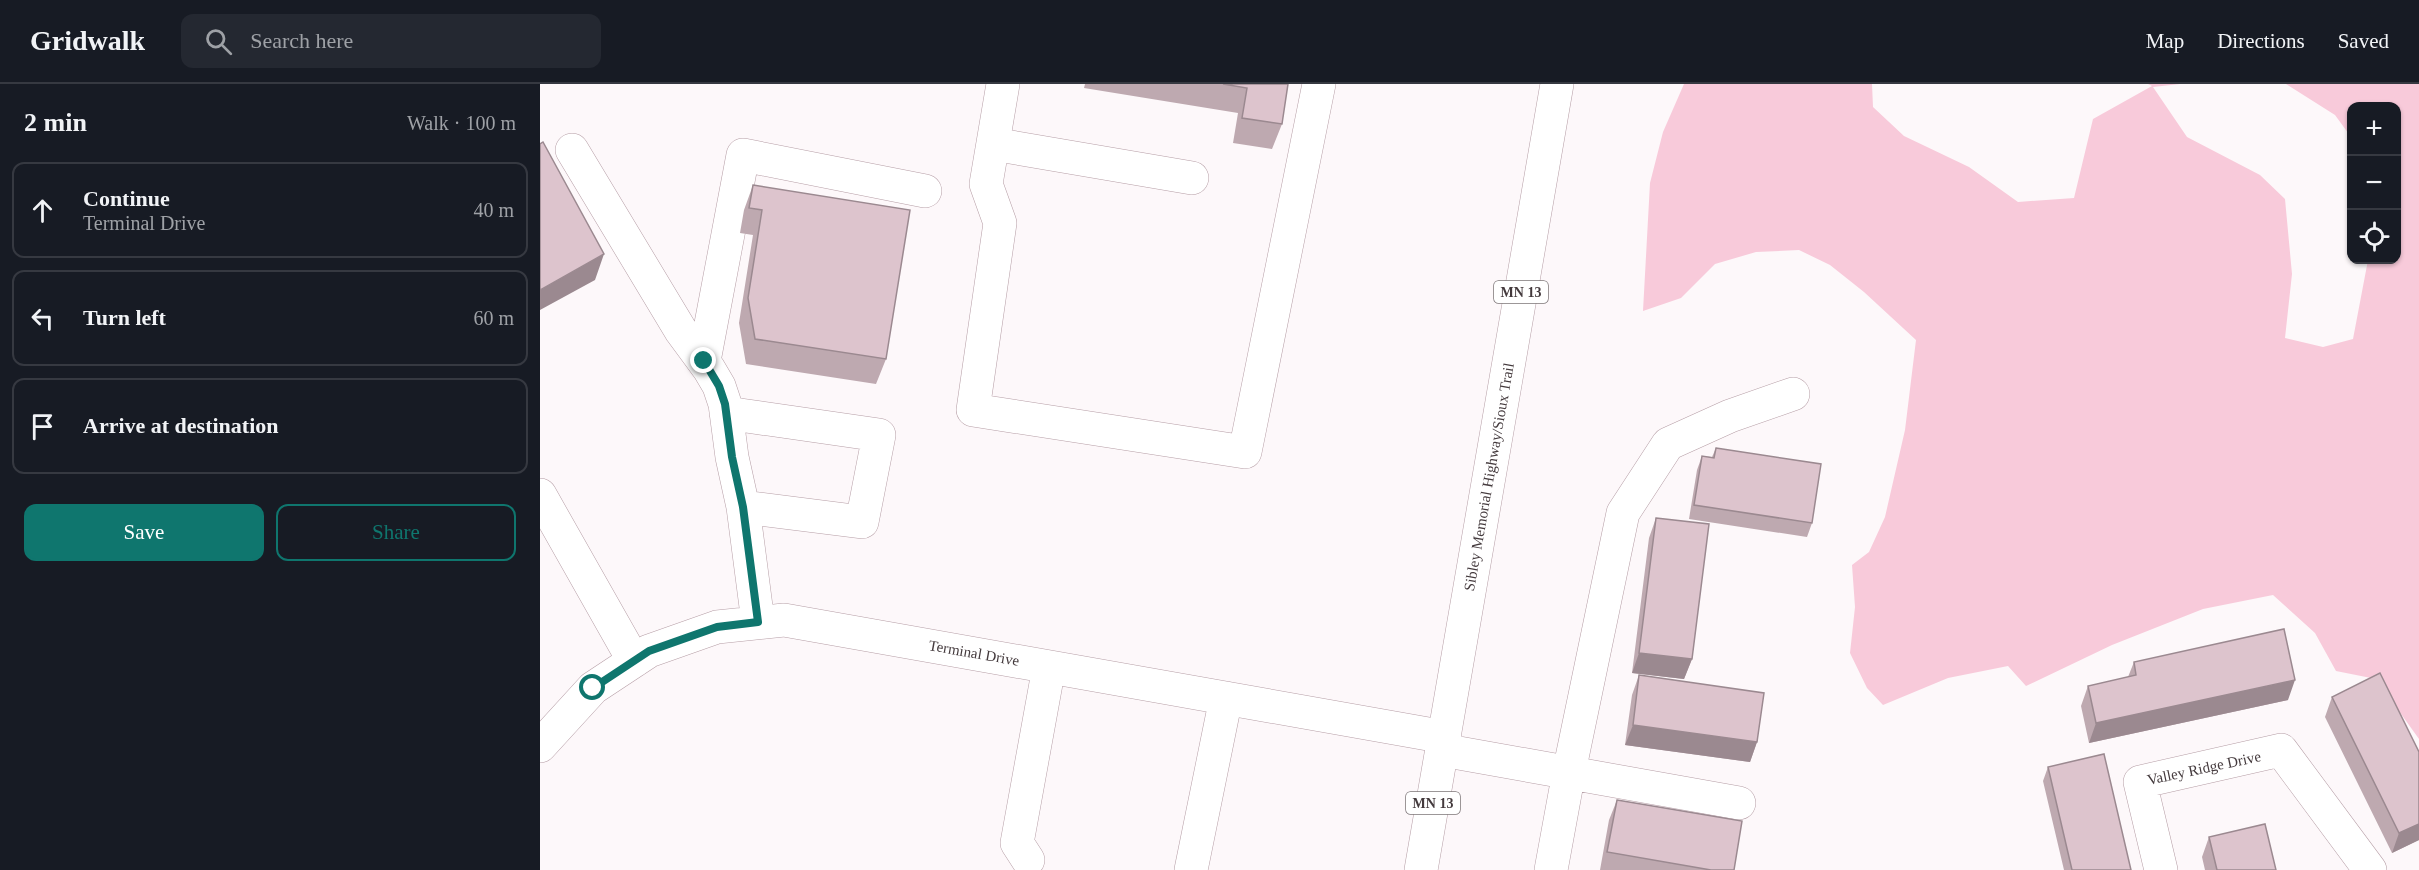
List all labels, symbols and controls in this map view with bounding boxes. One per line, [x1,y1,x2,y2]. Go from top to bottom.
search box [181,14,601,68]
text: Gridwalk [30,25,145,56]
icon: search [202,25,235,58]
text: Search here [250,28,353,53]
text: Map [2146,29,2184,53]
text: Directions [2217,29,2305,53]
text: Saved [2338,29,2389,53]
map controls [2347,102,2401,264]
button: + [2347,102,2401,156]
text: 2 min [24,108,87,137]
text: Walk · 100 m [407,112,516,134]
button: − [2347,156,2401,210]
text: Continue [83,186,170,211]
icon: ahead [26,194,59,227]
text: 40 m [473,199,514,221]
button: locate [2347,210,2401,264]
text: Terminal Drive [83,212,205,234]
road number: MN 13 [1494,281,1548,303]
icon: left [26,302,59,335]
text: Turn left [83,305,166,330]
text: 60 m [473,307,514,329]
route end [690,347,716,373]
street label: Sibley Memorial Highway/Sioux Trail [1461,362,1517,592]
icon: arrive [26,410,59,443]
text: Arrive at destination [83,413,279,438]
button: Save [24,504,264,561]
button: Share [276,504,516,561]
street label: Terminal Drive [927,637,1021,669]
route start [579,674,605,700]
street label: Valley Ridge Drive [2146,748,2263,788]
road number: MN 13 [1406,792,1460,814]

